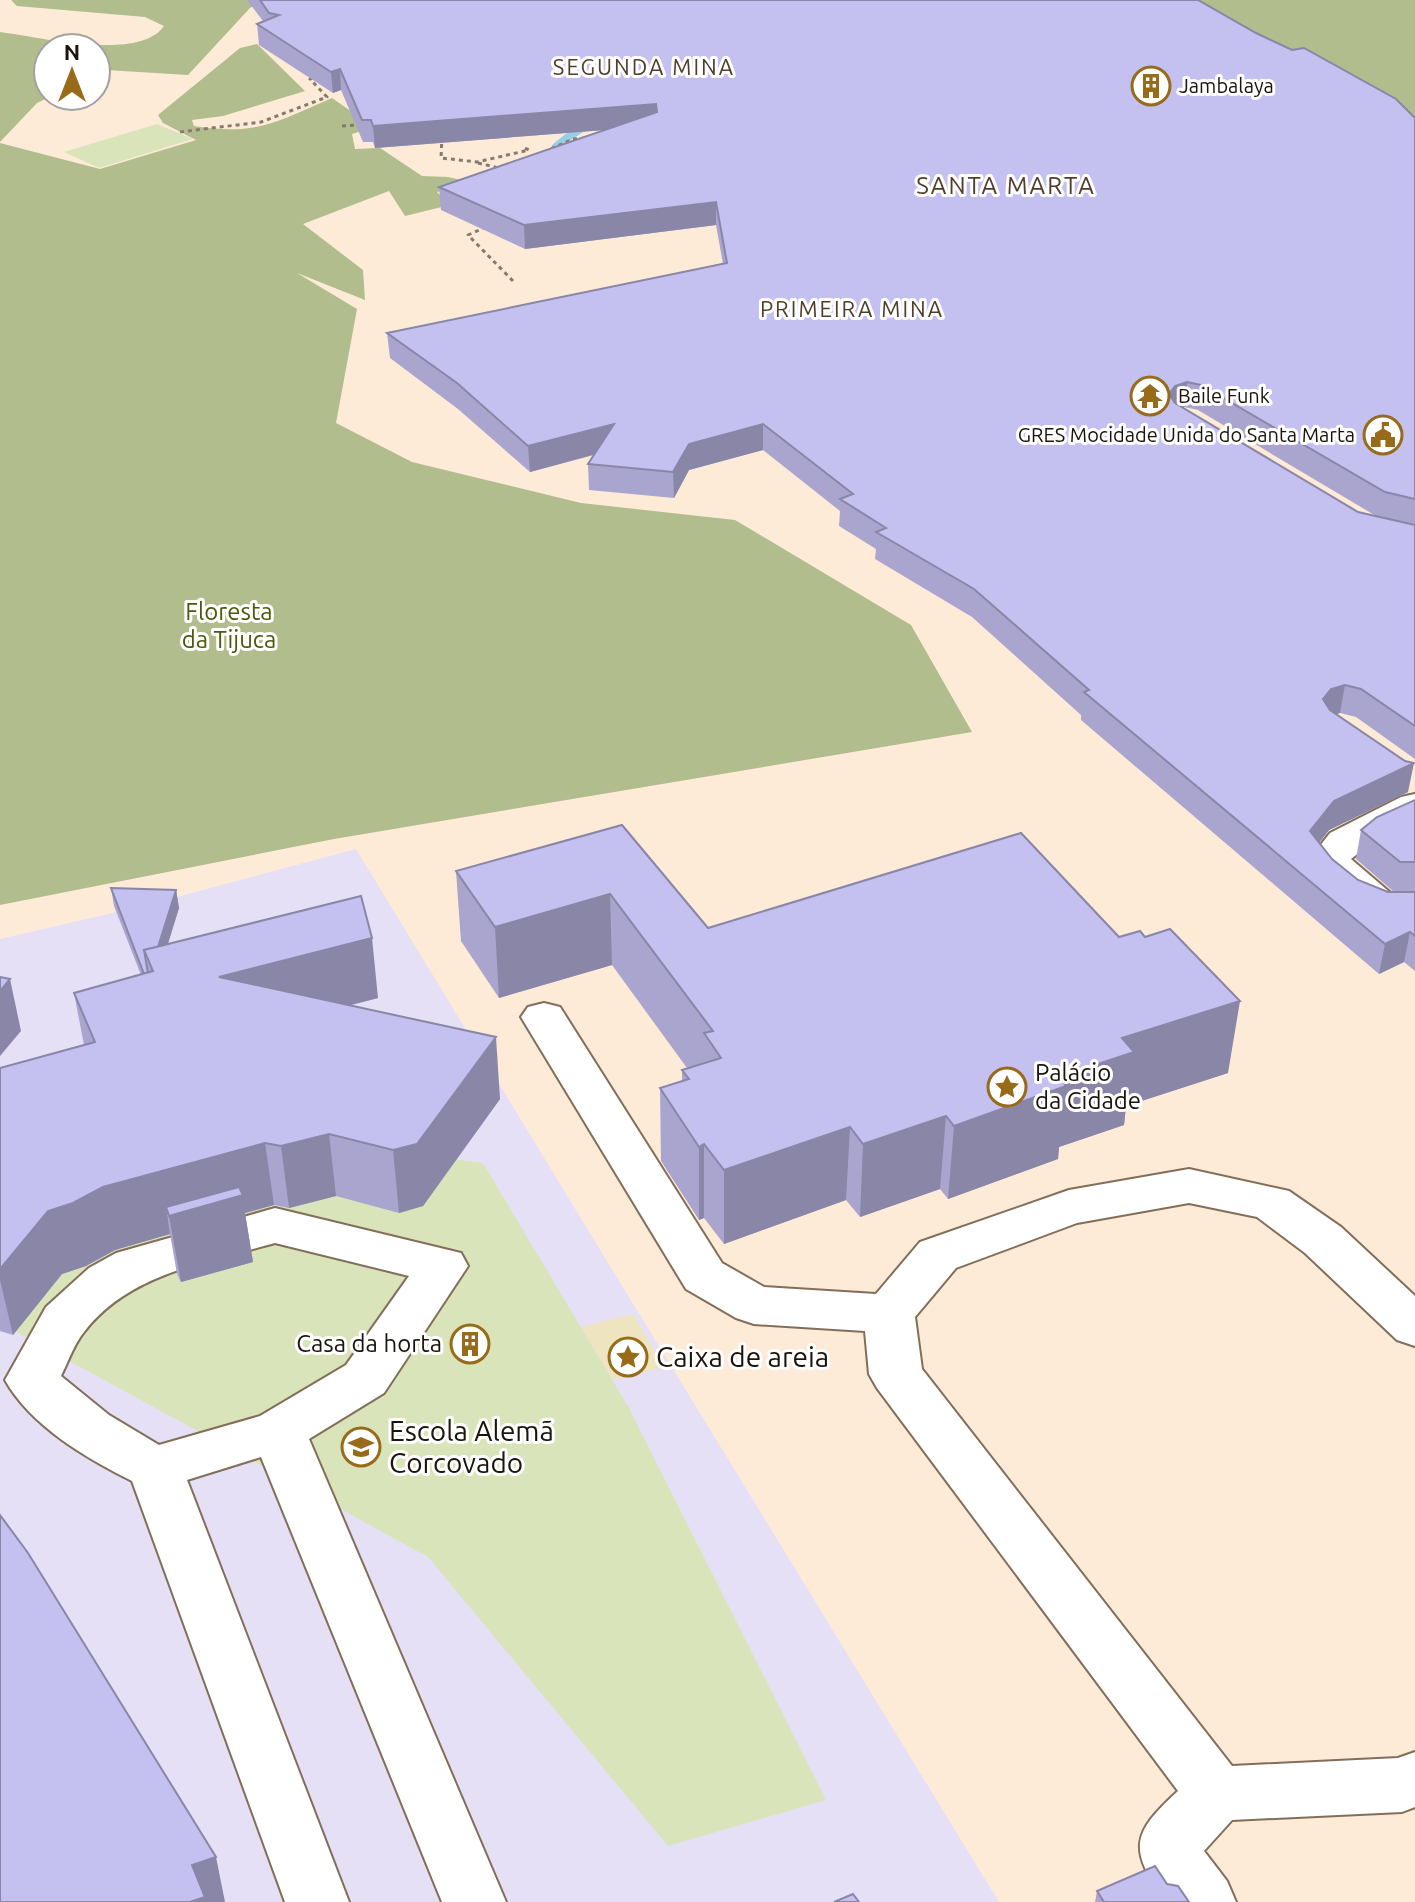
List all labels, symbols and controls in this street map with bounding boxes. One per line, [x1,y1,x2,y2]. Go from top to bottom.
north arrow [32,32,112,112]
text: N [64,39,80,64]
district label: SEGUNDA MINA [553,54,735,79]
building icon: Jambalaya [1130,65,1172,107]
place label: Jambalaya [1179,74,1274,97]
district label: SANTA MARTA [916,172,1096,199]
district label: PRIMEIRA MINA [760,296,944,321]
temple icon: Baile Funk [1129,375,1171,417]
place label: Baile Funk [1178,384,1270,407]
public building icon: GRES Mocidade Unida do Santa Marta [1362,414,1404,456]
place label: GRES Mocidade Unida do Santa Marta [1018,423,1355,446]
park label: Floresta da Tijuca [182,598,276,653]
place label: Palácio da Cidade [1035,1059,1141,1114]
place icon: Palácio da Cidade [986,1066,1028,1108]
building icon: Casa da horta [449,1323,491,1365]
place label: Casa da horta [296,1330,442,1357]
place icon: Caixa de areia [607,1336,649,1378]
place label: Caixa de areia [656,1341,829,1372]
place label: Escola Alemã Corcovado [389,1415,554,1478]
school or university icon: Escola Alemã Corcovado [340,1426,382,1468]

